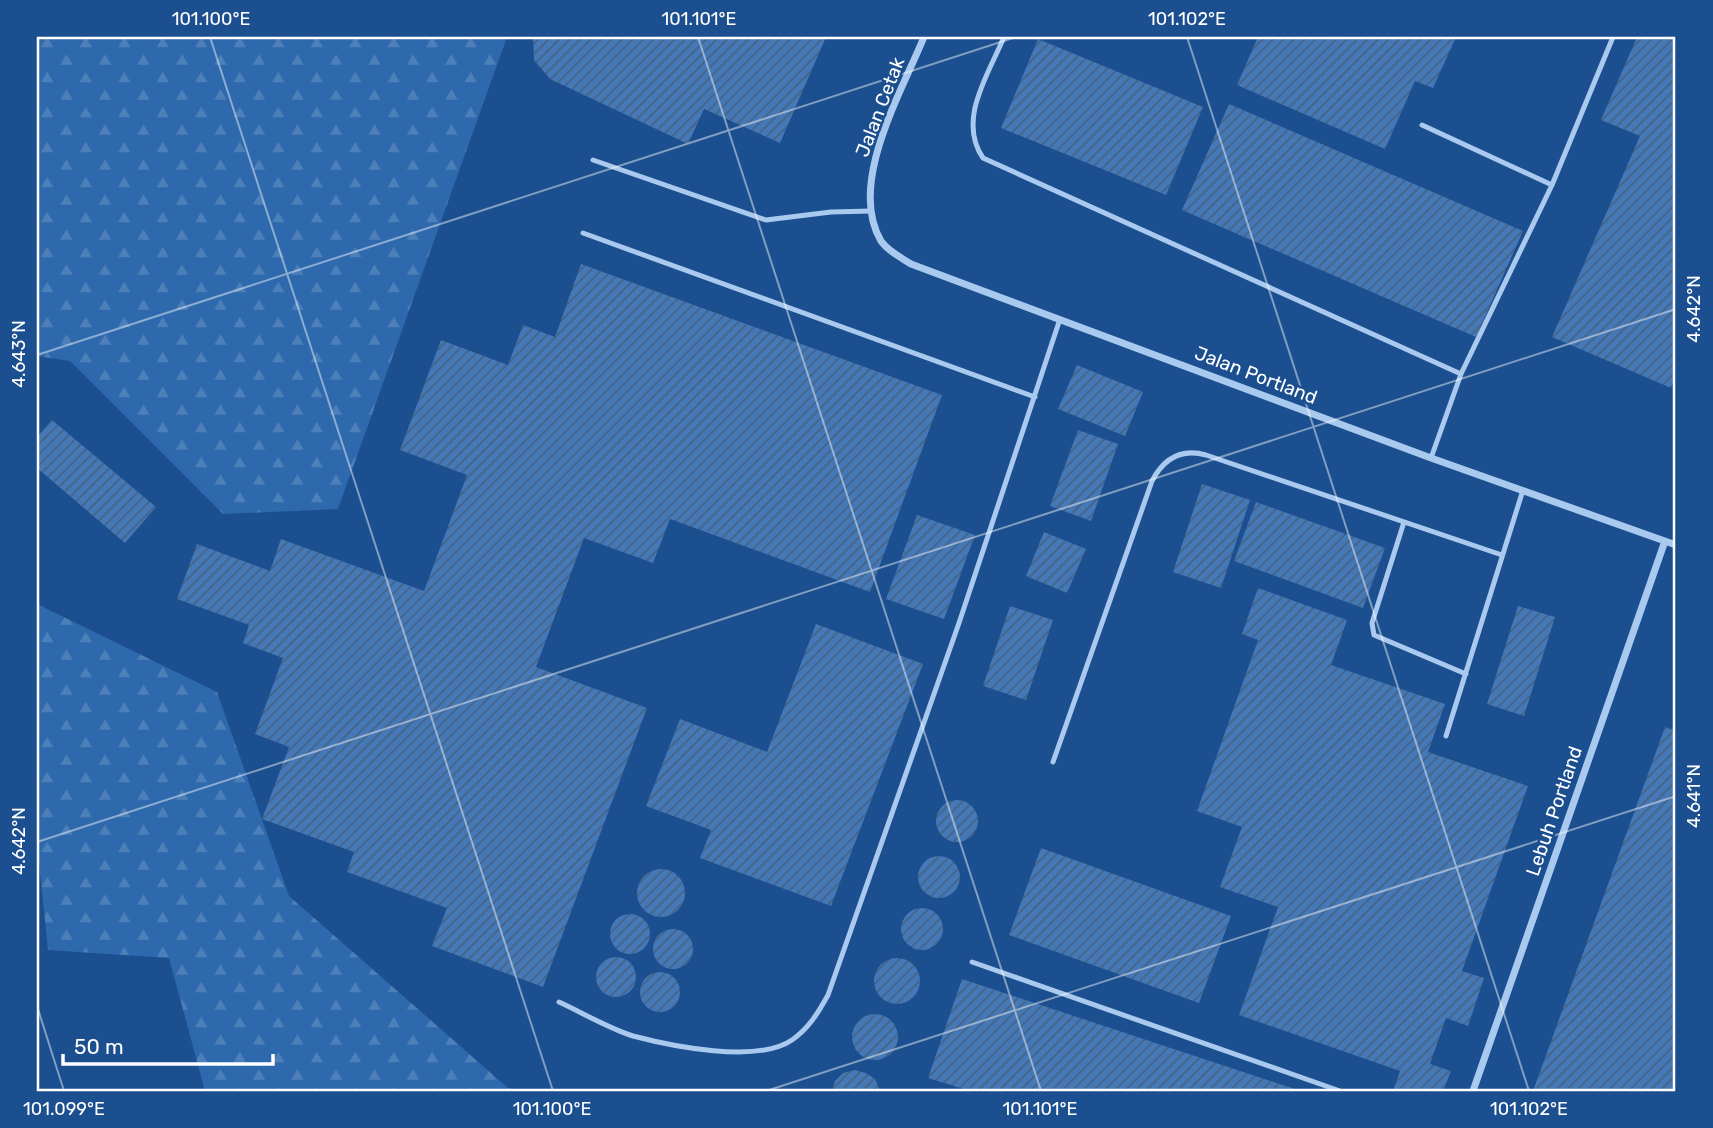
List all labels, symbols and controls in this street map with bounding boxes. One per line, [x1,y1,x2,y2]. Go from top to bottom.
text: 101.100°E [172,8,250,30]
text: 101.101°E [662,8,736,30]
text: 101.102°E [1148,8,1226,30]
street label: Jalan Cetak [851,54,910,160]
text: 4.642°N [1683,275,1705,343]
text: 4.643°N [8,320,30,388]
street label: Jalan Portland [1192,341,1320,409]
street label: Lebuh Portland [1521,743,1587,879]
text: 4.641°N [1683,764,1705,828]
text: 4.642°N [8,807,30,875]
scale bar [63,1023,273,1067]
text: 50 m [74,1034,124,1059]
text: 101.099°E [23,1098,105,1120]
text: 101.100°E [513,1098,591,1120]
text: 101.101°E [1003,1098,1077,1120]
text: 101.102°E [1490,1098,1568,1120]

